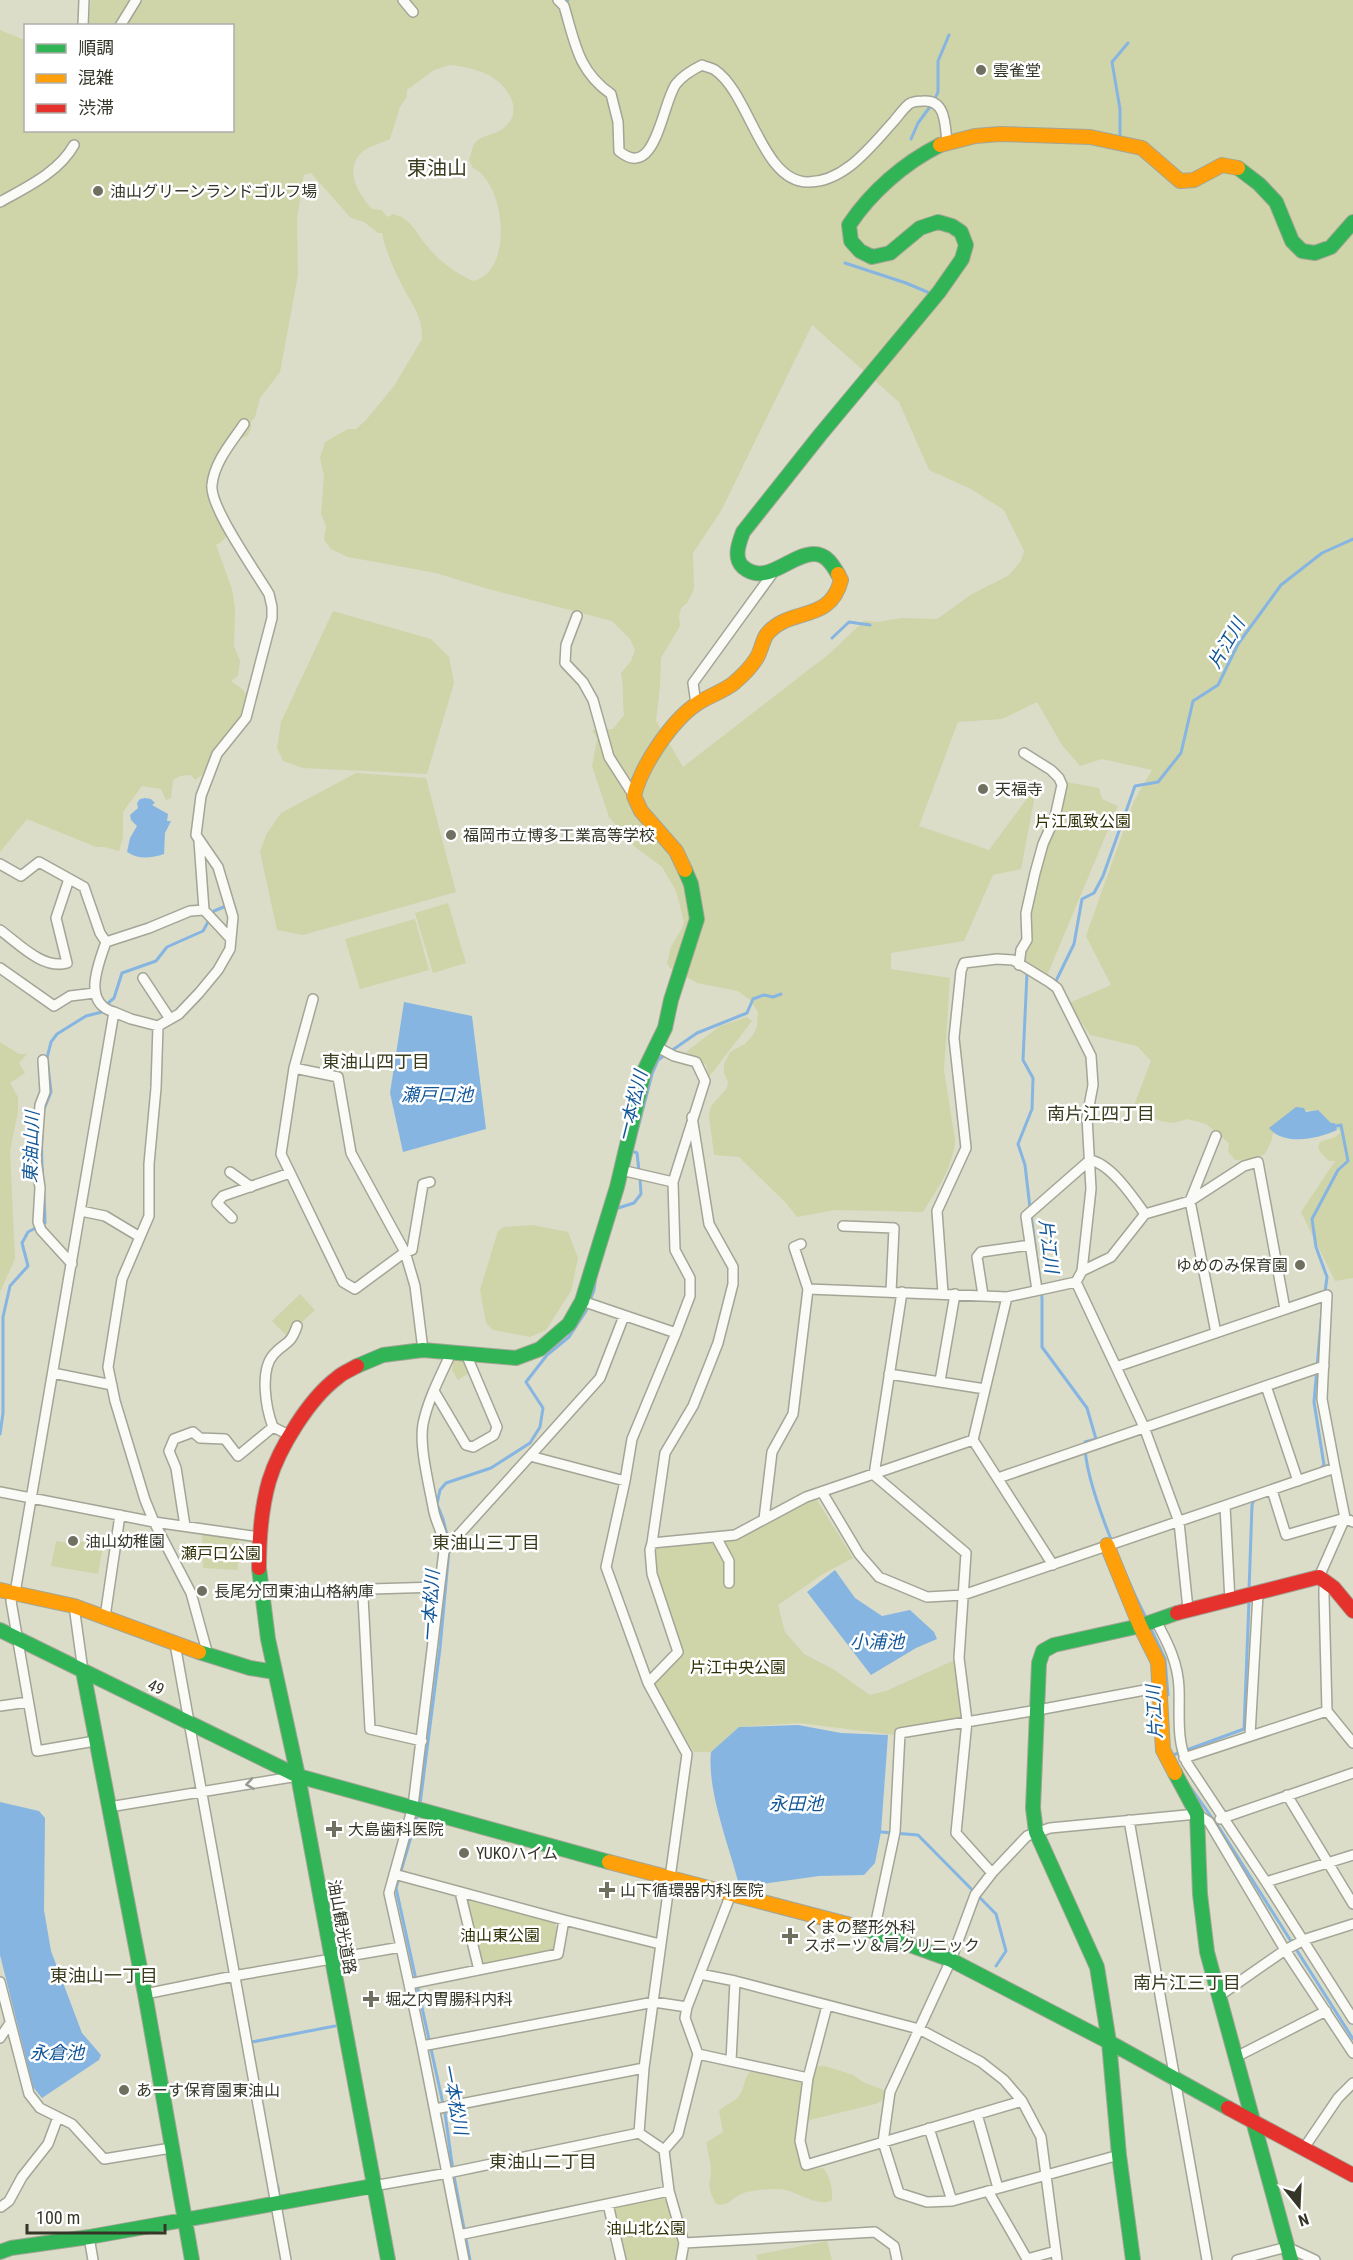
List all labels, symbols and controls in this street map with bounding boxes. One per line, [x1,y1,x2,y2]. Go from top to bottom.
legend [24,24,234,132]
text: 順調 [78,37,114,58]
place label: 雲雀堂 [993,61,1041,80]
marker: 雲雀堂 [974,63,988,77]
text: 混雑 [78,67,114,88]
text: 渋滞 [78,97,114,118]
district label: 東油山 [407,156,467,180]
place label: 油山グリーンランドゴルフ場 [110,182,317,201]
marker: 油山グリーンランドゴルフ場 [91,184,105,198]
water label: 片江川 [1203,613,1250,672]
place label: 天福寺 [995,780,1043,799]
marker: 天福寺 [976,782,990,796]
park label: 片江風致公園 [1035,812,1131,831]
place label: 福岡市立博多工業高等学校 [463,826,655,845]
marker: 福岡市立博多工業高等学校 [444,828,458,842]
district label: 東油山四丁目 [322,1051,430,1072]
water label: 一本松川 [613,1067,651,1143]
water label: 瀬戸口池 [401,1084,475,1105]
district label: 南片江四丁目 [1047,1103,1155,1124]
water label: 東油山川 [19,1109,43,1183]
water label: 片江川 [1035,1218,1063,1276]
place label: ゆめのみ保育園 [1176,1256,1288,1275]
marker: ゆめのみ保育園 [1293,1258,1307,1272]
place label: 油山幼稚園 [85,1532,165,1551]
district label: 東油山三丁目 [432,1532,540,1553]
marker: 油山幼稚園 [66,1534,80,1548]
park label: 瀬戸口公園 [181,1544,261,1563]
water label: 一本松川 [417,1567,443,1643]
place label: 長尾分団東油山格納庫 [214,1582,374,1601]
marker: 長尾分団東油山格納庫 [195,1584,209,1598]
water label: 小浦池 [850,1631,906,1652]
park label: 片江中央公園 [690,1658,786,1677]
street label: 49 [145,1675,167,1699]
water label: 片江川 [1142,1682,1166,1740]
one-way arrow [245,1777,254,1789]
water label: 永田池 [769,1793,825,1814]
marker: 大島歯科医院 [325,1820,343,1838]
place label: 大島歯科医院 [348,1820,444,1839]
place label: YUKOハイム [476,1844,558,1863]
marker: YUKOハイム [457,1846,471,1860]
street label: 油山観光道路 [324,1878,360,1976]
marker: 山下循環器内科医院 [598,1881,616,1899]
place label: 山下循環器内科医院 [620,1881,764,1900]
place label: くまの整形外科 スポーツ＆肩クリニック [804,1918,980,1955]
park label: 油山東公園 [460,1926,540,1945]
marker: くまの整形外科 スポーツ＆肩クリニック [781,1927,799,1945]
district label: 東油山一丁目 [50,1965,158,1986]
district label: 南片江三丁目 [1133,1972,1241,1993]
marker: 堀之内胃腸科内科 [362,1990,380,2008]
place label: 堀之内胃腸科内科 [385,1990,513,2009]
water label: 永倉池 [30,2042,86,2063]
water label: 一本松川 [438,2062,473,2138]
place label: あーす保育園東油山 [136,2081,280,2100]
marker: あーす保育園東油山 [117,2083,131,2097]
district label: 東油山二丁目 [489,2151,597,2172]
north arrow [1269,2176,1329,2236]
scale bar [27,2197,165,2235]
text: 100 m [36,2207,80,2228]
text: N [1296,2209,1311,2230]
park label: 油山北公園 [606,2219,686,2238]

